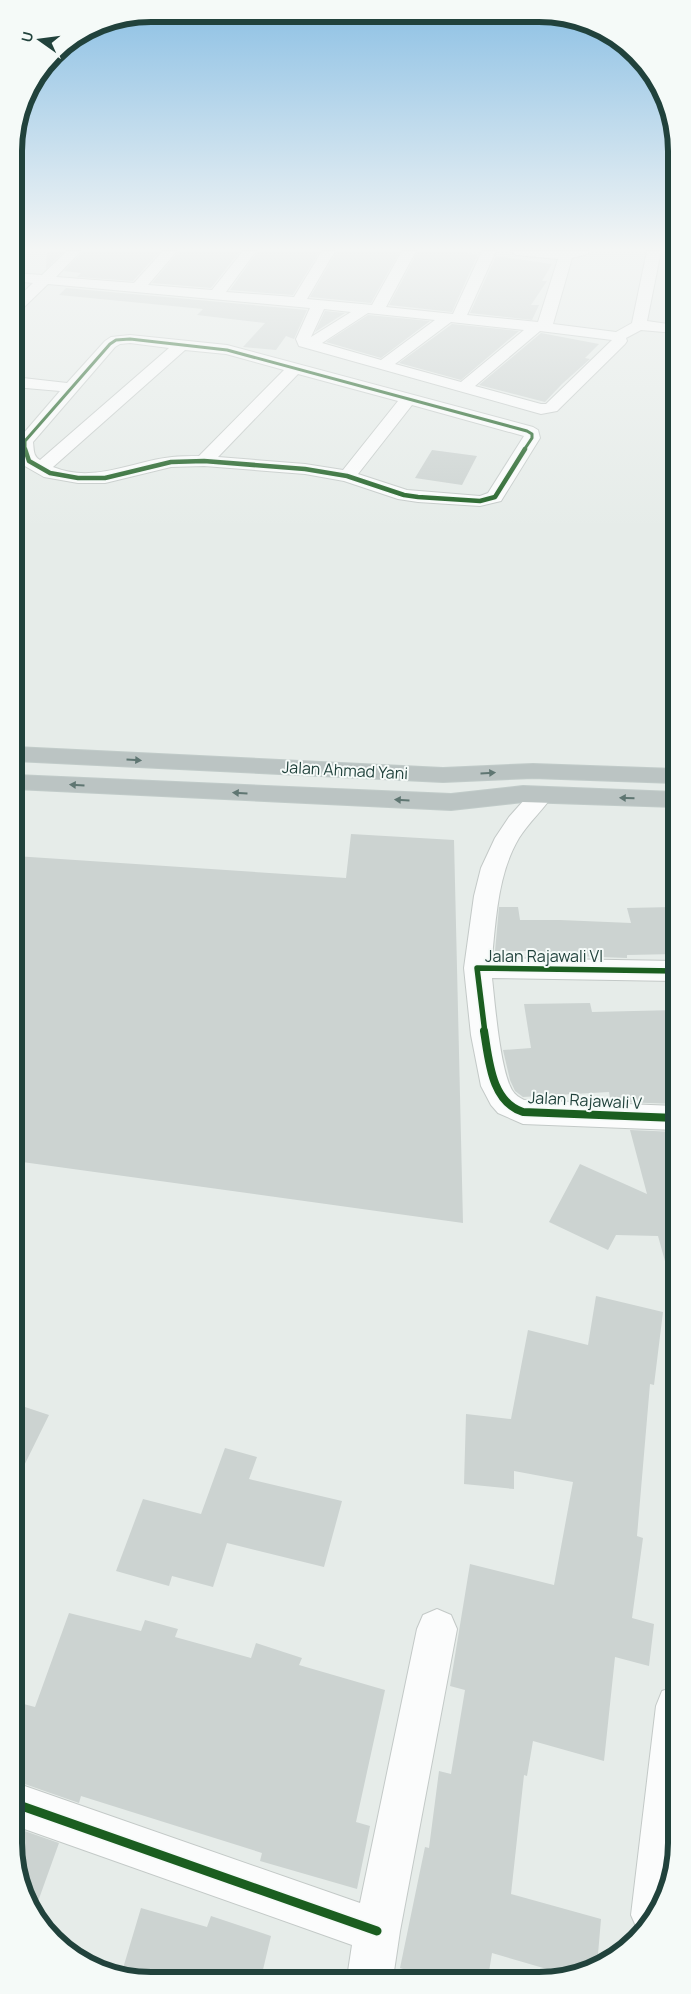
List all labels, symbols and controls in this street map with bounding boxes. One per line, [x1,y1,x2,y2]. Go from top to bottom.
north arrow [15,15,65,65]
text: U [16,30,37,44]
one-way arrow [126,756,142,764]
street label: Jalan Ahmad Yani [281,756,409,784]
one-way arrow [480,768,496,776]
one-way arrow [69,781,85,789]
one-way arrow [231,788,247,796]
one-way arrow [619,794,635,802]
one-way arrow [394,796,410,804]
street label: Jalan Rajawali VI [485,945,603,967]
street label: Jalan Rajawali V [527,1086,643,1114]

